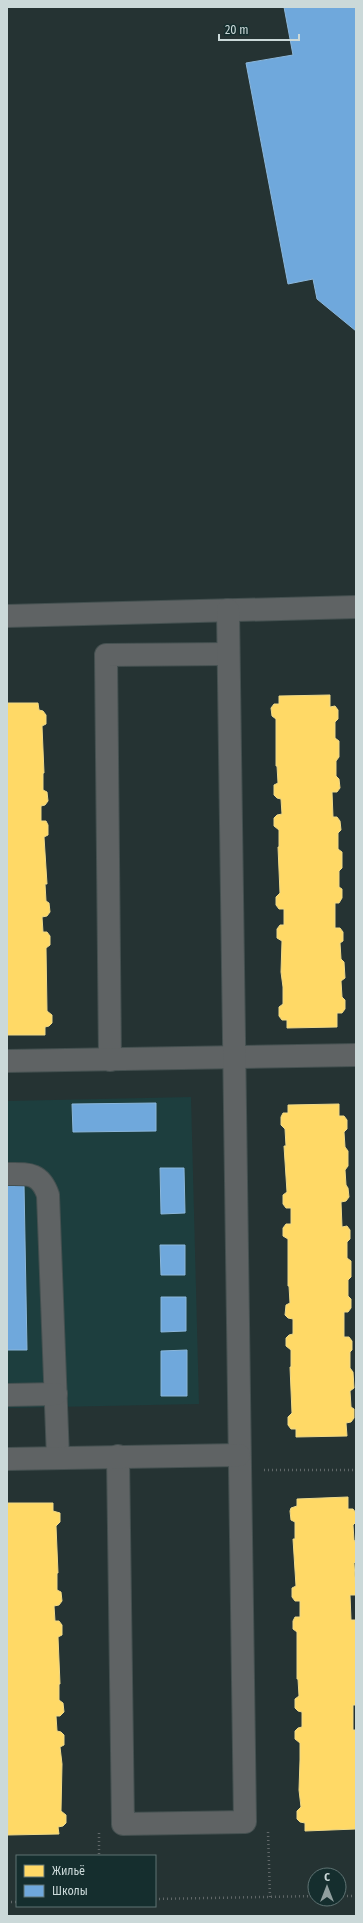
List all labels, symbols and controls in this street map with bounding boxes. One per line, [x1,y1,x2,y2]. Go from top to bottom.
scale bar [219,16,299,42]
text: 20 m [225,23,249,37]
legend [16,1855,156,1907]
text: Жильё [52,1864,85,1878]
north arrow [307,1867,347,1907]
text: С [324,1871,330,1884]
text: Школы [52,1884,88,1898]

